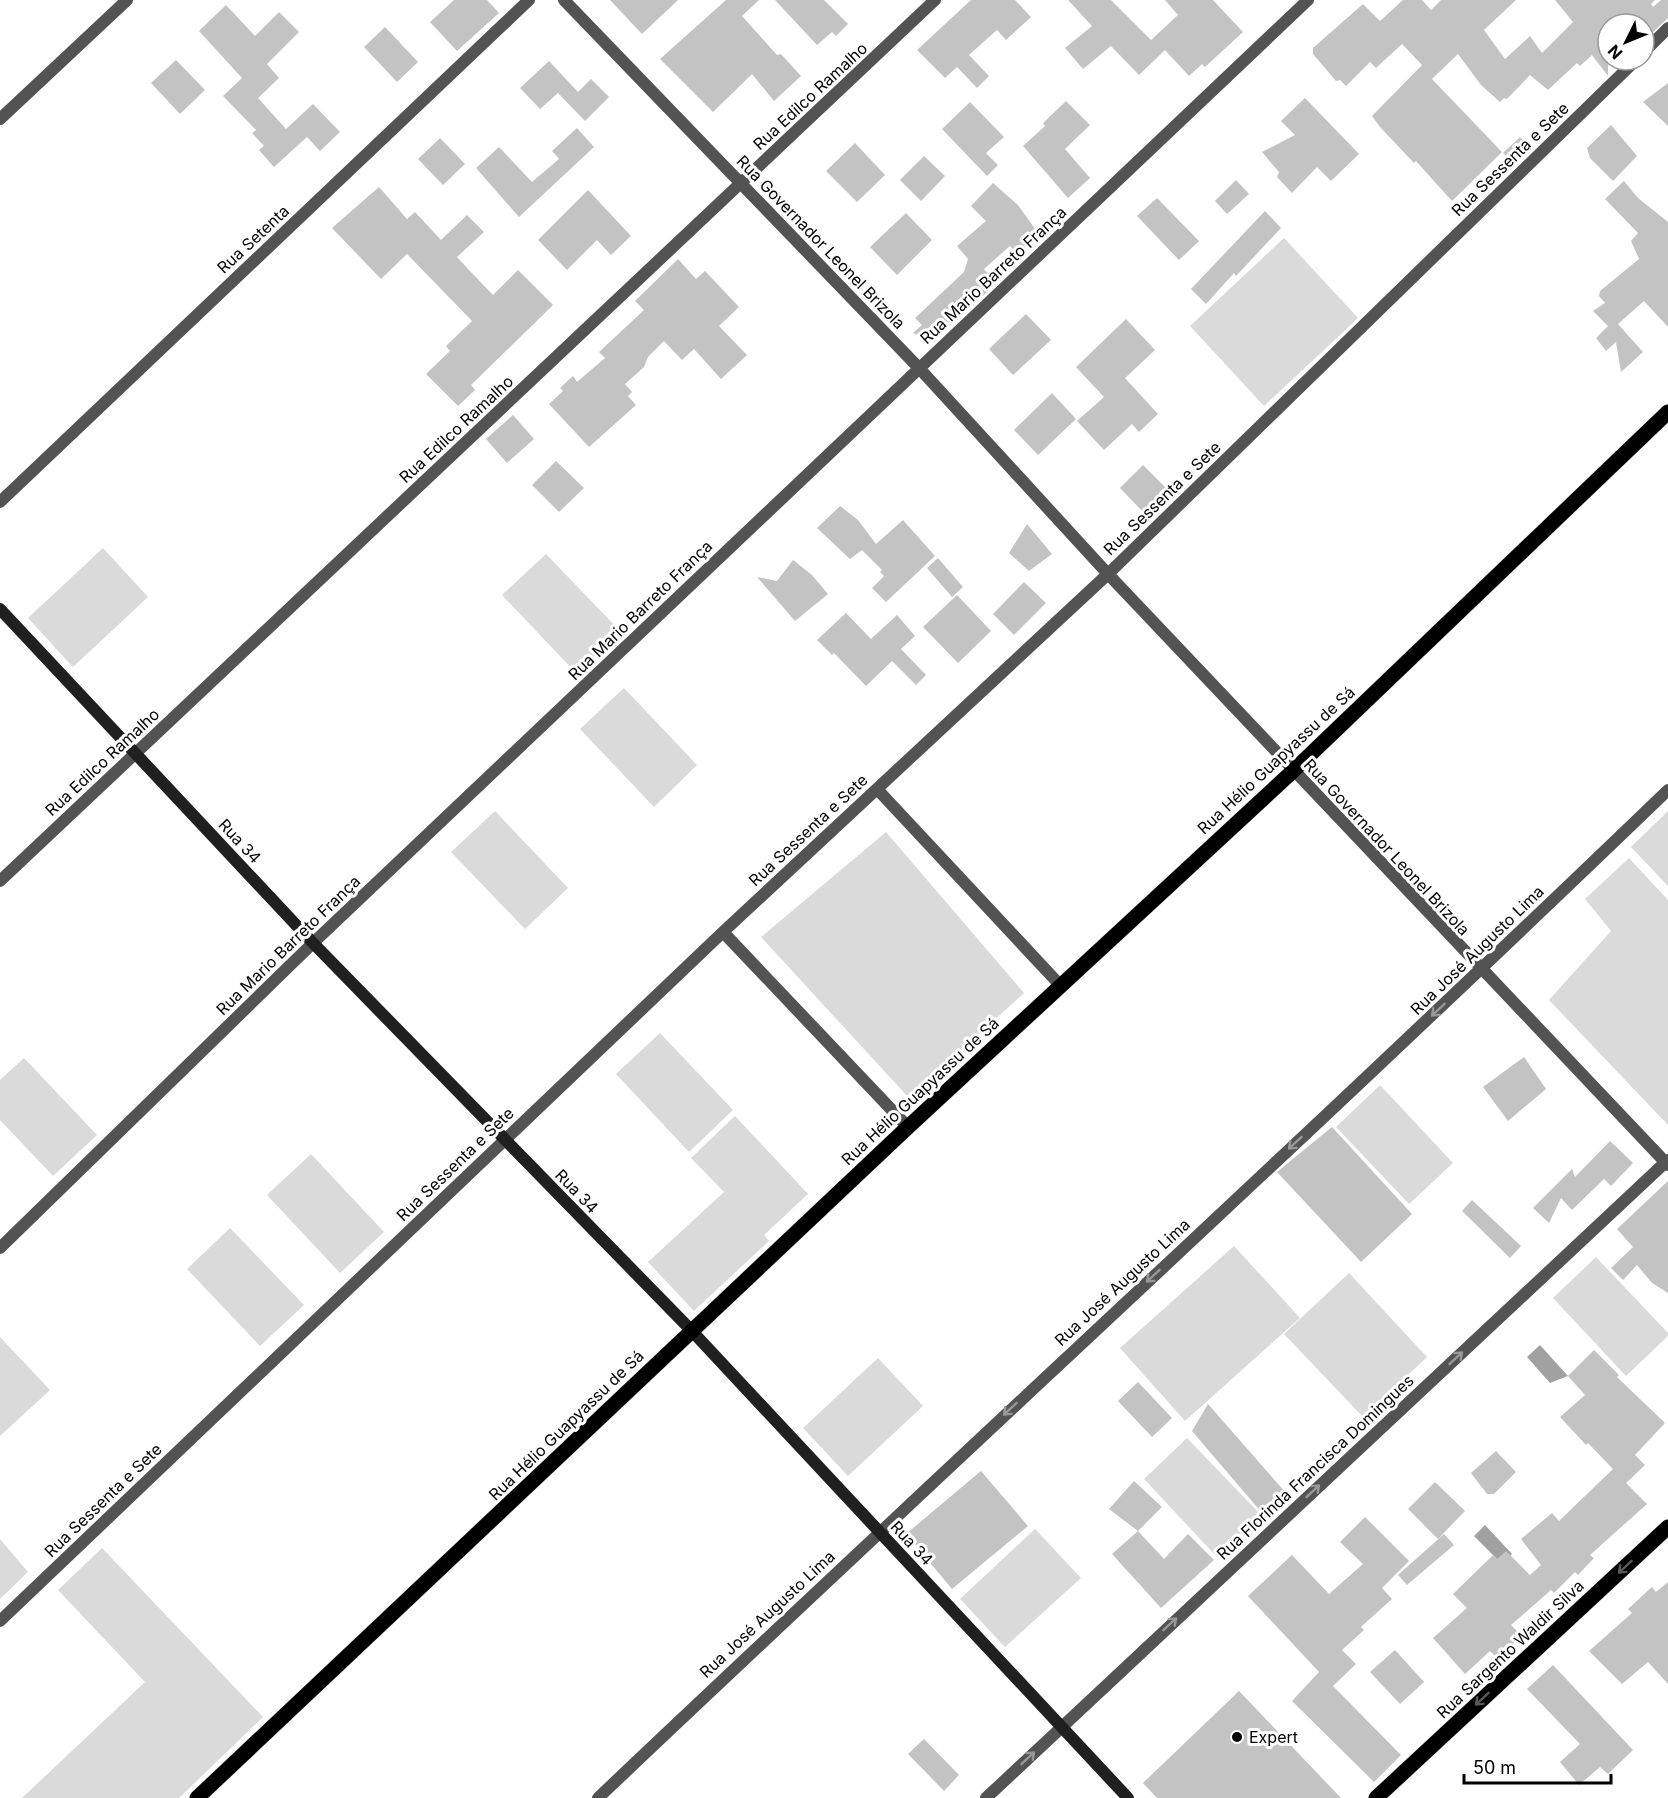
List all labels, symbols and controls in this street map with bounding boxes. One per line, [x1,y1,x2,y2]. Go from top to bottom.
north arrow [1596,12,1656,72]
street label: Rua Edilco Ramalho [749,38,871,154]
text: N [1604,41,1627,64]
street label: Rua Sessenta e Sete [1447,98,1573,220]
street label: Rua Governador Leonel Brizola [733,151,909,333]
street label: Rua Setenta [213,201,293,277]
street label: Rua Mario Barreto França [916,202,1070,348]
street label: Rua Edilco Ramalho [395,371,517,487]
street label: Rua Sessenta e Sete [1099,437,1225,559]
street label: Rua Mario Barreto França [564,536,716,684]
street label: Rua Hélio Guapyassu de Sá [1193,682,1359,838]
street label: Rua Edilco Ramalho [41,704,163,820]
street label: Rua Governador Leonel Brizola [1300,755,1474,939]
street label: Rua Sessenta e Sete [744,770,872,890]
street label: Rua 34 [214,815,266,867]
street label: Rua Mario Barreto França [212,871,364,1019]
street label: Rua José Augusto Lima [1406,881,1548,1019]
one-way arrow [1431,1003,1446,1017]
street label: Rua Hélio Guapyassu de Sá [837,1013,1003,1169]
street label: Rua Sessenta e Sete [392,1103,518,1225]
one-way arrow [1288,1136,1303,1150]
street label: Rua 34 [551,1165,603,1217]
street label: Rua José Augusto Lima [1050,1214,1194,1350]
one-way arrow [1145,1269,1160,1283]
street label: Rua Hélio Guapyassu de Sá [484,1346,648,1504]
one-way arrow [1448,1351,1463,1366]
street label: Rua Florinda Francisca Domingues [1212,1370,1418,1564]
one-way arrow [1003,1402,1018,1416]
street label: Rua Sessenta e Sete [40,1439,166,1561]
one-way arrow [1305,1485,1320,1499]
street label: Rua 34 [886,1517,938,1569]
street label: Rua José Augusto Lima [695,1546,839,1682]
one-way arrow [1618,1559,1633,1573]
street label: Rua Sargento Waldir Silva [1432,1576,1588,1722]
one-way arrow [1163,1617,1178,1632]
one-way arrow [1475,1692,1490,1707]
place label: Expert [1249,1727,1298,1747]
marker: Expert [1230,1730,1244,1744]
scale bar [1464,1747,1611,1785]
one-way arrow [1020,1751,1035,1765]
text: 50 m [1473,1757,1516,1778]

